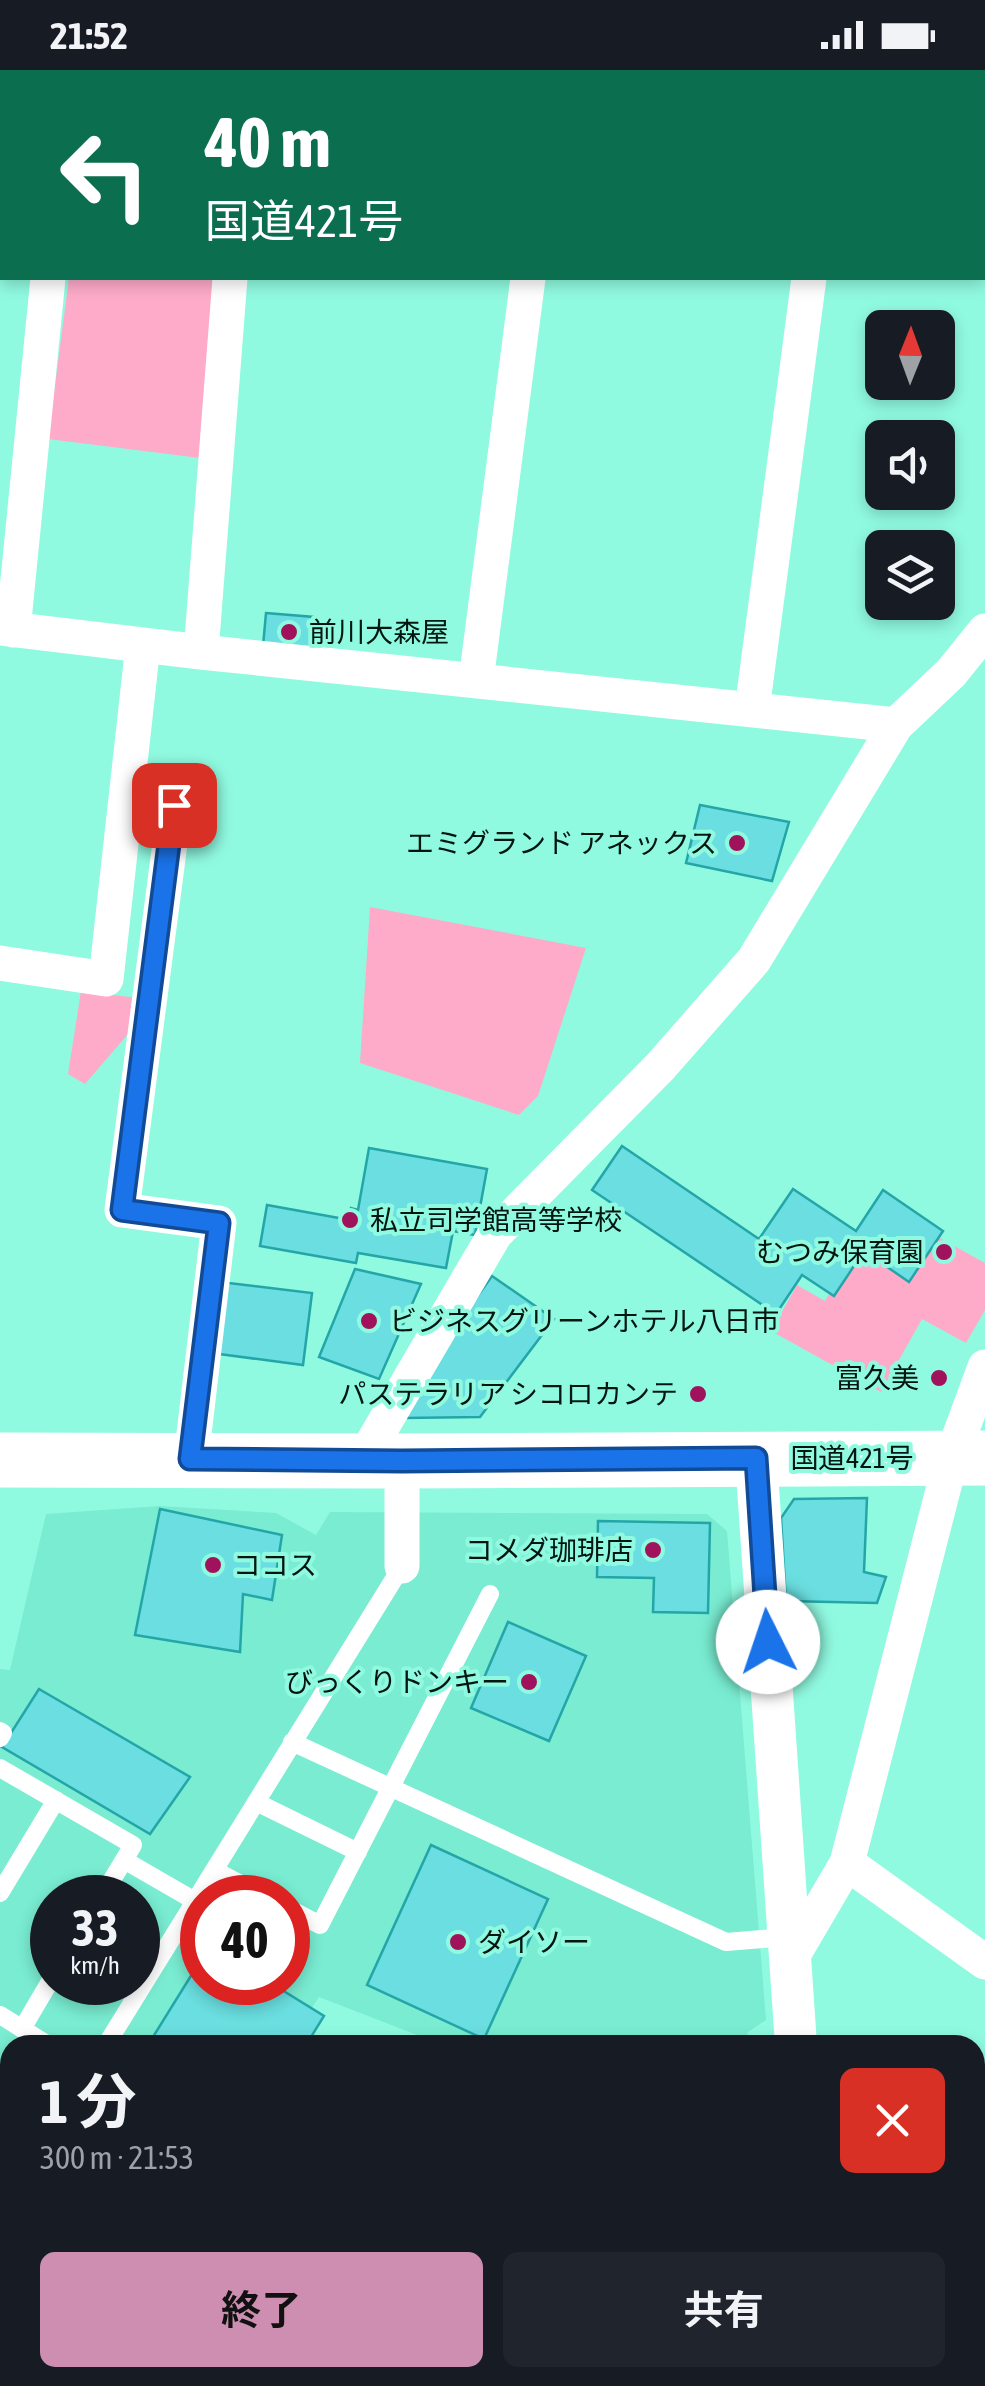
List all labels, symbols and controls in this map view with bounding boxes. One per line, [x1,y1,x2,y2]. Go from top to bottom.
text: 21:52 [50,14,128,57]
text: 40 m [205,102,331,182]
icon: left [40,110,170,240]
text: 国道421号 [205,195,403,247]
north arrow [865,310,955,400]
map controls [865,310,955,620]
button: sound [865,420,955,510]
button: layers [865,530,955,620]
place label: 前川大森屋 [309,616,449,648]
marker: 前川大森屋 [278,621,300,643]
pin [132,763,217,848]
icon: arrive [147,778,202,833]
place label: エミグランド アネックス [406,827,717,859]
marker: エミグランド アネックス [726,832,748,854]
place label: 私立司学館高等学校 [370,1204,622,1236]
marker: 私立司学館高等学校 [339,1209,361,1231]
place label: むつみ保育園 [756,1236,924,1268]
marker: むつみ保育園 [933,1241,955,1263]
place label: ビジネスグリーンホテル八日市 [389,1305,780,1337]
marker: ビジネスグリーンホテル八日市 [358,1310,380,1332]
place label: 富久美 [835,1362,919,1394]
marker: 富久美 [928,1367,950,1389]
place label: パステラリア シコロカンテ [338,1378,678,1410]
marker: パステラリア シコロカンテ [687,1383,709,1405]
street label: 国道421号 [790,1442,914,1474]
place label: コメダ珈琲店 [465,1534,633,1566]
marker: コメダ珈琲店 [642,1539,664,1561]
place label: ココス [233,1549,317,1581]
marker: ココス [202,1554,224,1576]
position arrow [716,1590,820,1694]
place label: びっくりドンキー [285,1666,509,1698]
marker: びっくりドンキー [518,1671,540,1693]
speed limit sign: 40 [180,1875,310,2005]
text: 33 [71,1899,118,1957]
place label: ダイソー [478,1926,590,1958]
marker: ダイソー [447,1931,469,1953]
text: km/h [70,1951,120,1979]
text: 1 分 [40,2067,136,2136]
button: close [840,2068,945,2173]
text: 300 m · 21:53 [40,2139,194,2176]
button: 終了 [40,2252,483,2367]
button: 共有 [503,2252,945,2367]

